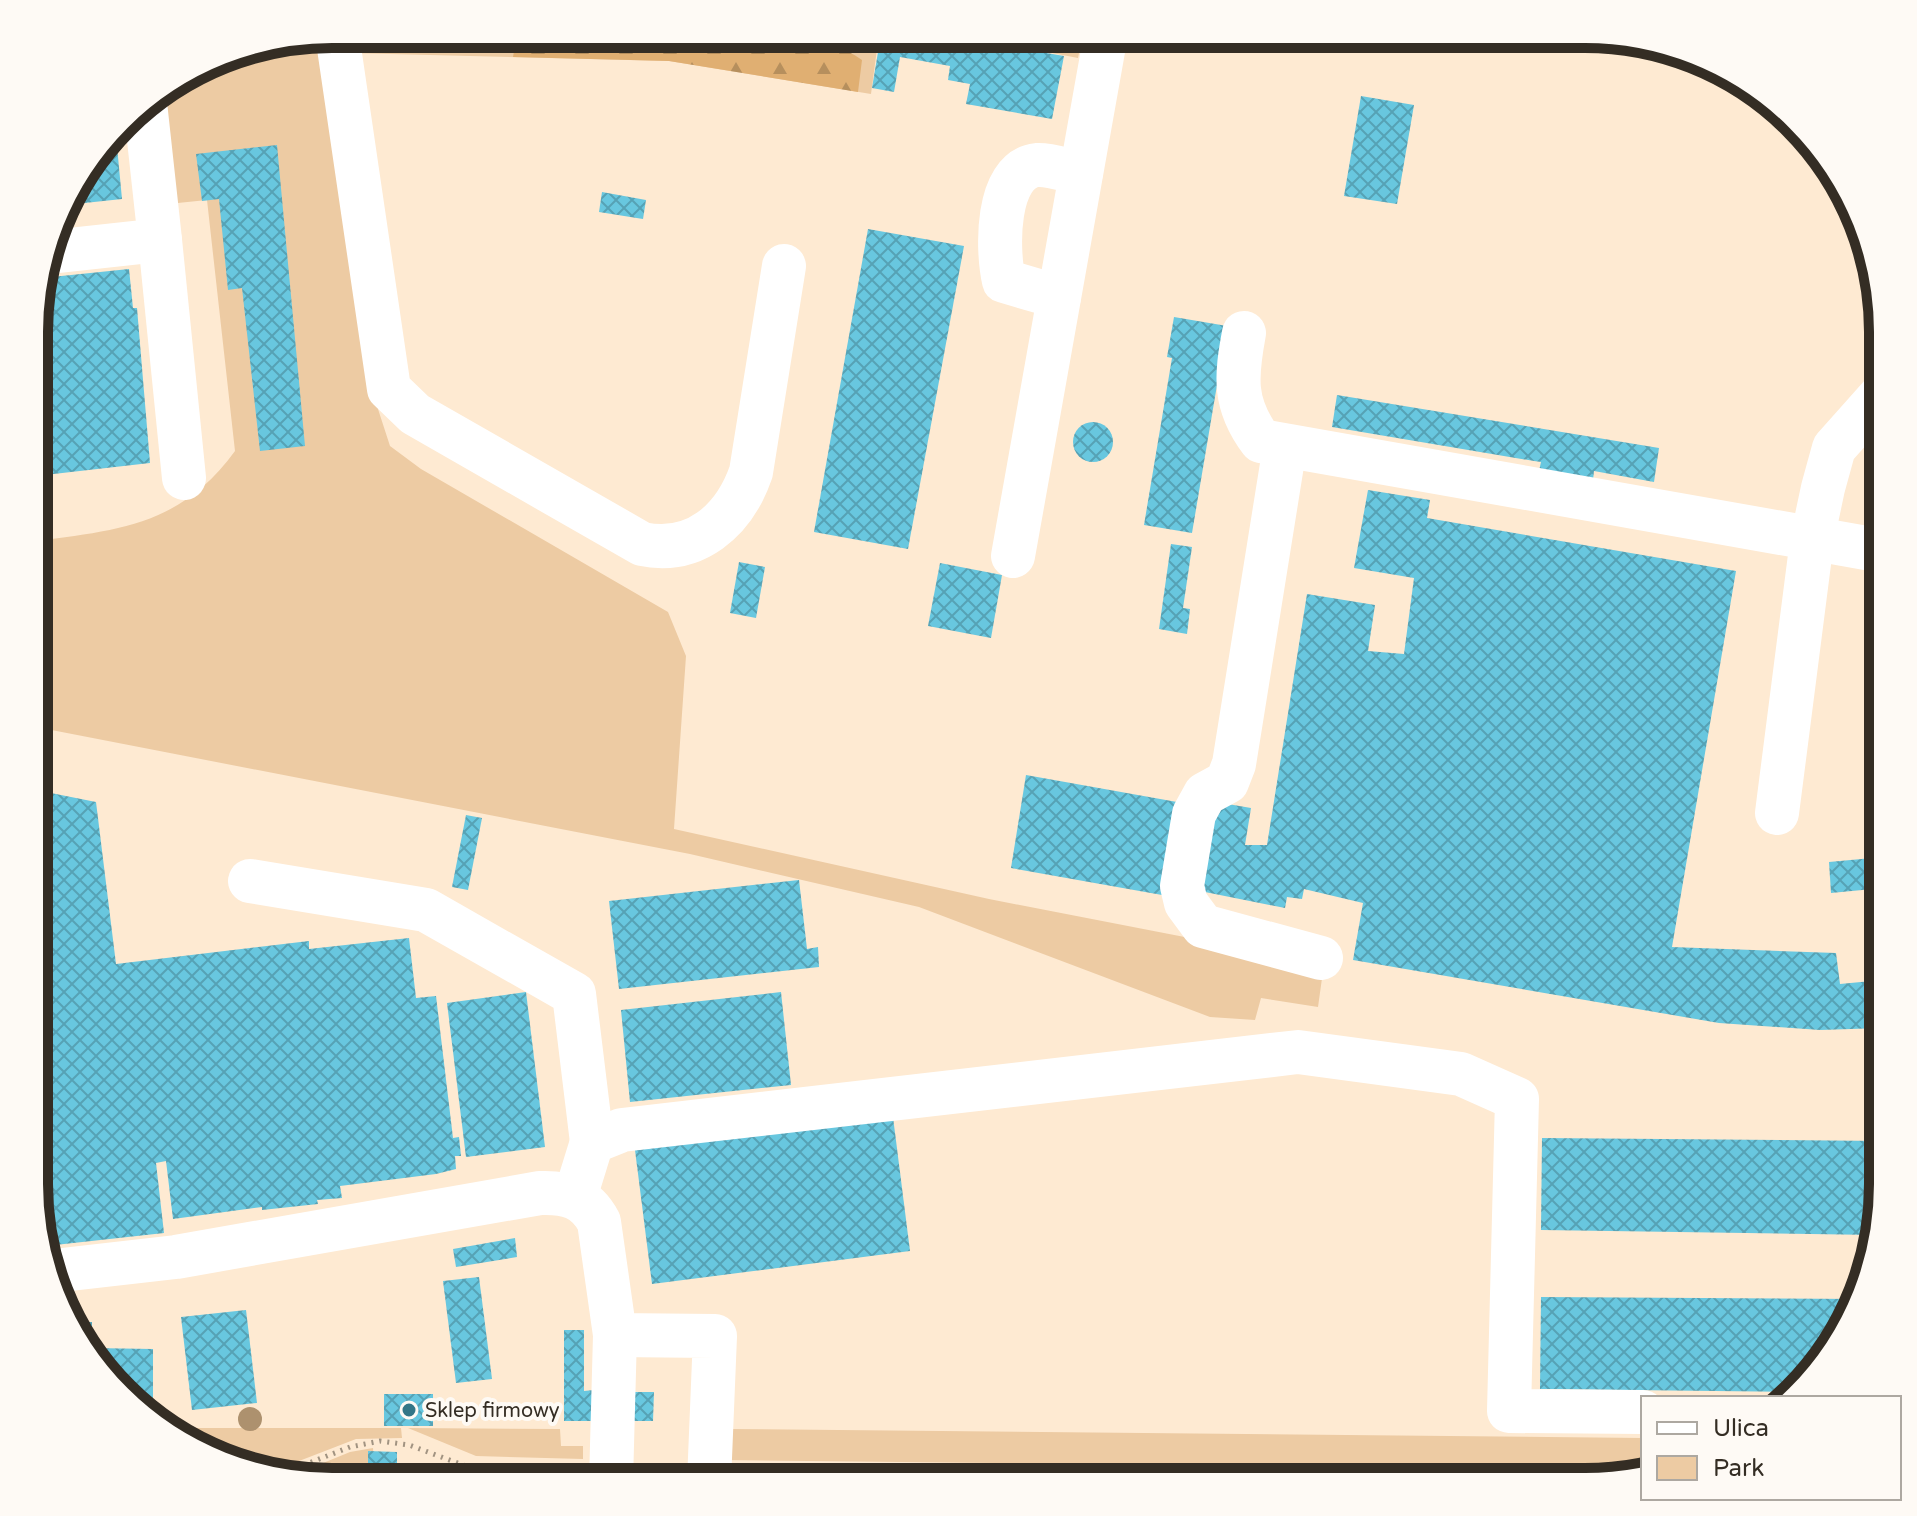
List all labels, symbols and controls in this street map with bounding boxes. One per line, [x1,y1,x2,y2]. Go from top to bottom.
legend [1641,1396,1901,1500]
place label: Sklep firmowy [425,1399,560,1423]
marker: Sklep firmowy [400,1401,418,1419]
text: Ulica [1713,1414,1769,1443]
text: Park [1713,1454,1764,1483]

